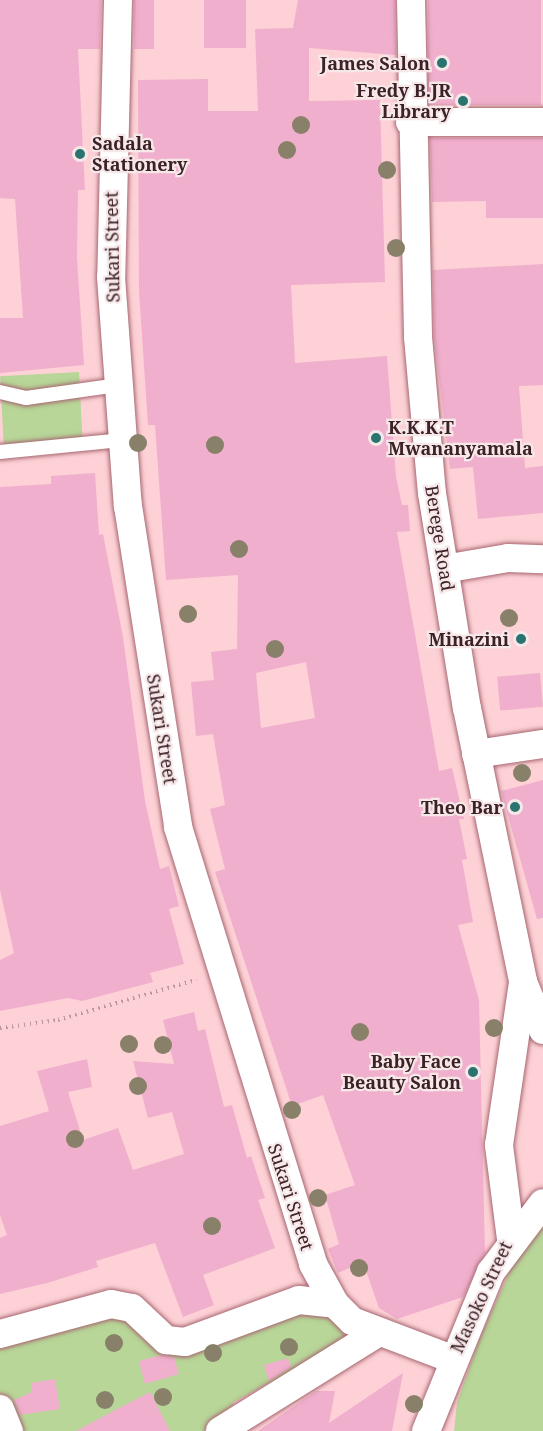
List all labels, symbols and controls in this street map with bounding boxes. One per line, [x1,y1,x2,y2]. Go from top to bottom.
place label: James Salon [320,52,430,74]
marker: James Salon [435,56,449,70]
place label: Fredy B.JR Library [356,80,451,122]
marker: Fredy B.JR Library [456,94,470,108]
place label: Sadala Stationery [92,133,187,176]
marker: Sadala Stationery [73,147,87,161]
street label: Sukari Street [100,191,124,303]
place label: K.K.K.T Mwananyamala [388,417,533,460]
marker: K.K.K.T Mwananyamala [369,431,383,445]
street label: Berege Road [421,484,459,592]
place label: Minazini [429,628,509,650]
marker: Minazini [514,632,528,646]
street label: Sukari Street [143,672,181,786]
place label: Theo Bar [421,796,503,818]
marker: Theo Bar [508,800,522,814]
place label: Baby Face Beauty Salon [343,1051,461,1094]
marker: Baby Face Beauty Salon [466,1065,480,1079]
street label: Sukari Street [264,1141,318,1253]
street label: Masoko Street [446,1238,516,1356]

